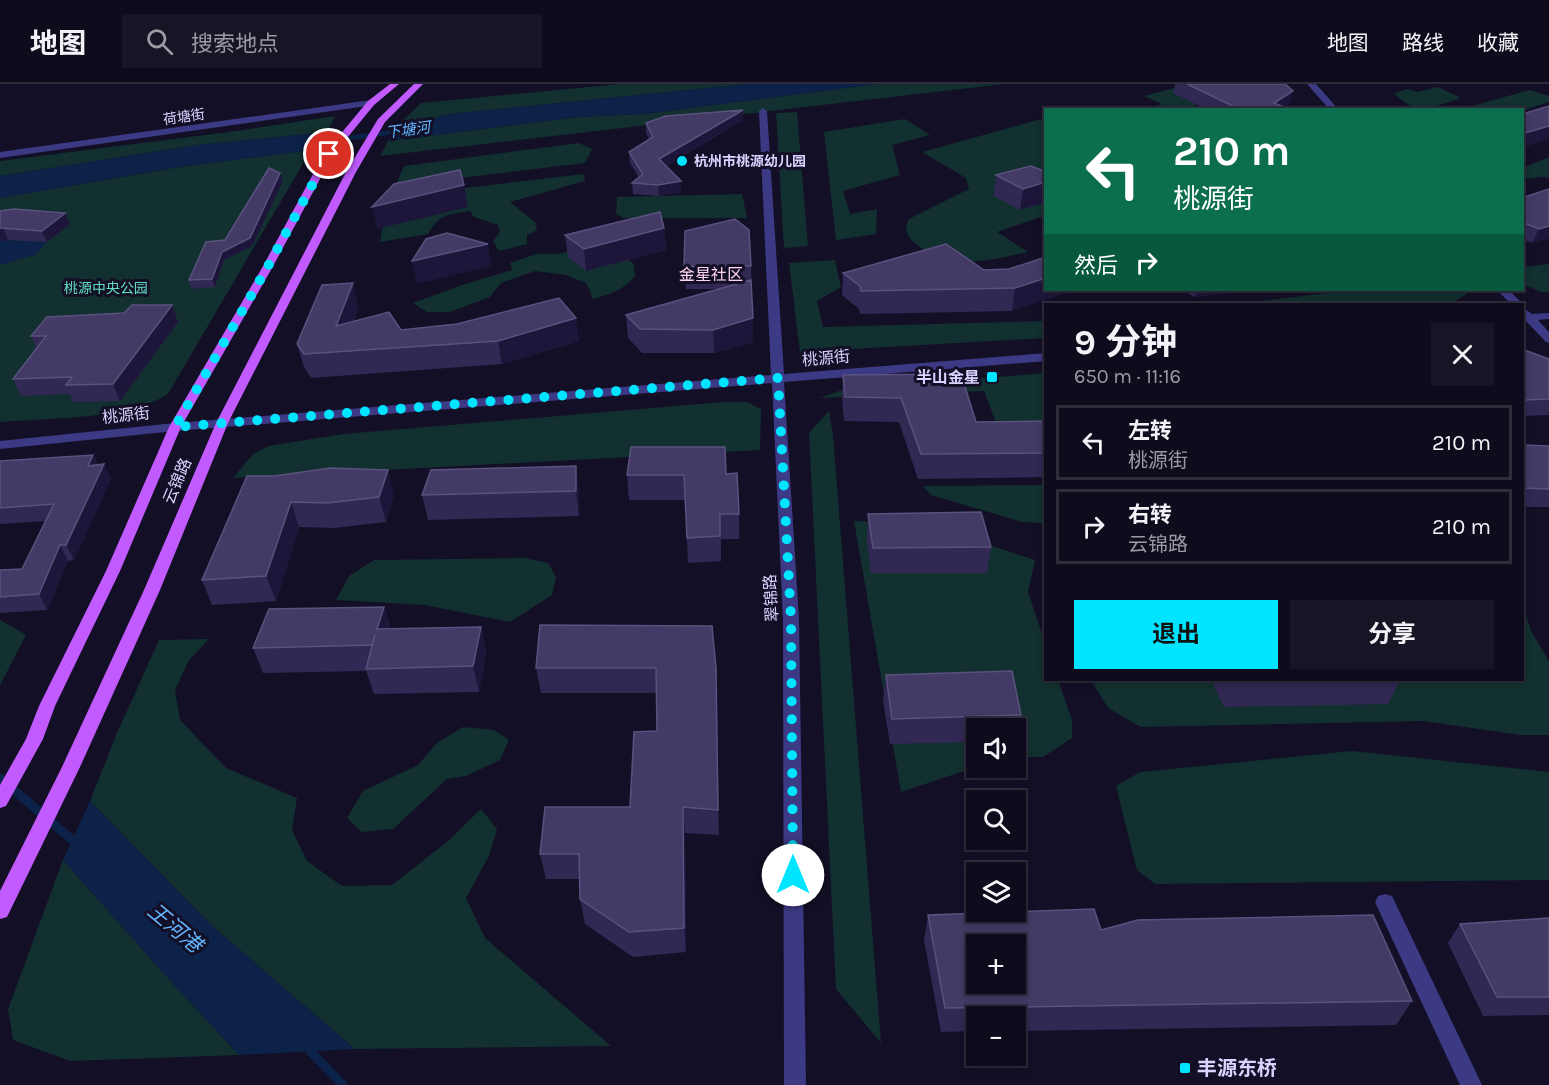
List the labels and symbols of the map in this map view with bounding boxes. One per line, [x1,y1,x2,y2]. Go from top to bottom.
street label: 荷塘街 [162,106,206,128]
water label: 下塘河 [384,118,434,142]
pin [303,128,354,179]
place label: 杭州市桃源幼儿园 [694,153,806,170]
marker: 杭州市桃源幼儿园 [675,154,689,168]
district label: 金星社区 [679,265,743,284]
park label: 桃源中央公园 [64,280,148,297]
street label: 桃源街 [801,346,851,370]
place label: 半山金星 [916,368,980,387]
marker: 半山金星 [985,370,999,384]
street label: 桃源街 [101,403,151,427]
street label: 云锦路 [159,455,195,507]
street label: 翠锦路 [760,574,782,622]
position arrow [761,843,825,907]
water label: 王河港 [143,899,209,959]
place label: 丰源东桥 [1197,1057,1277,1080]
marker: 丰源东桥 [1178,1061,1192,1075]

